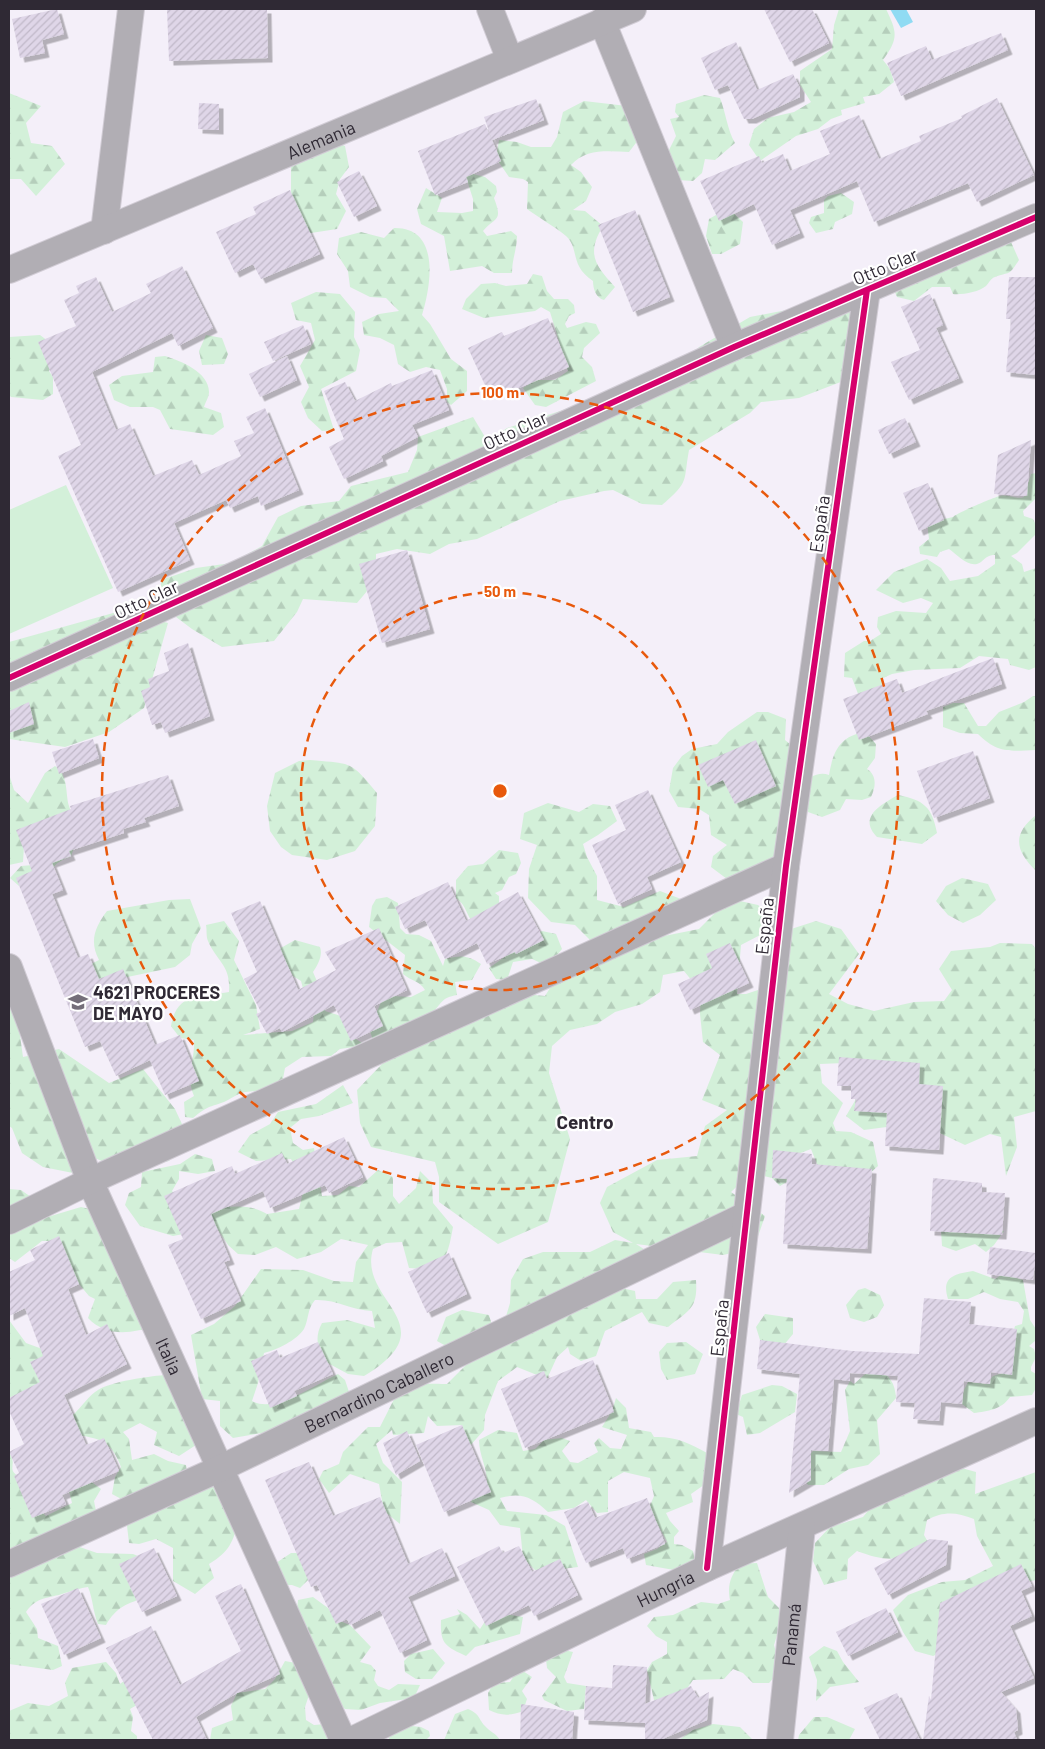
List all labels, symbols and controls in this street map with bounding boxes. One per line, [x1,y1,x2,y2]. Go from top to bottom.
street label: Alemania [283,115,358,164]
street label: Otto Clar [849,242,921,289]
text: 100 m [481,383,519,401]
street label: Otto Clar [479,405,551,454]
street label: España [804,494,834,554]
street label: Otto Clar [110,574,182,623]
text: 50 m [484,582,516,600]
centre of rings [491,782,509,800]
street label: España [750,896,778,956]
place label: 4621 PROCERES DE MAYO [93,981,220,1024]
school or university icon: 4621 PROCERES DE MAYO [67,991,89,1013]
district label: Centro [556,1110,614,1133]
street label: España [705,1298,733,1358]
street label: Italia [151,1334,187,1378]
street label: Bernardino Caballero [300,1347,457,1437]
street label: Hungria [633,1565,697,1611]
street label: Panamá [777,1602,805,1667]

